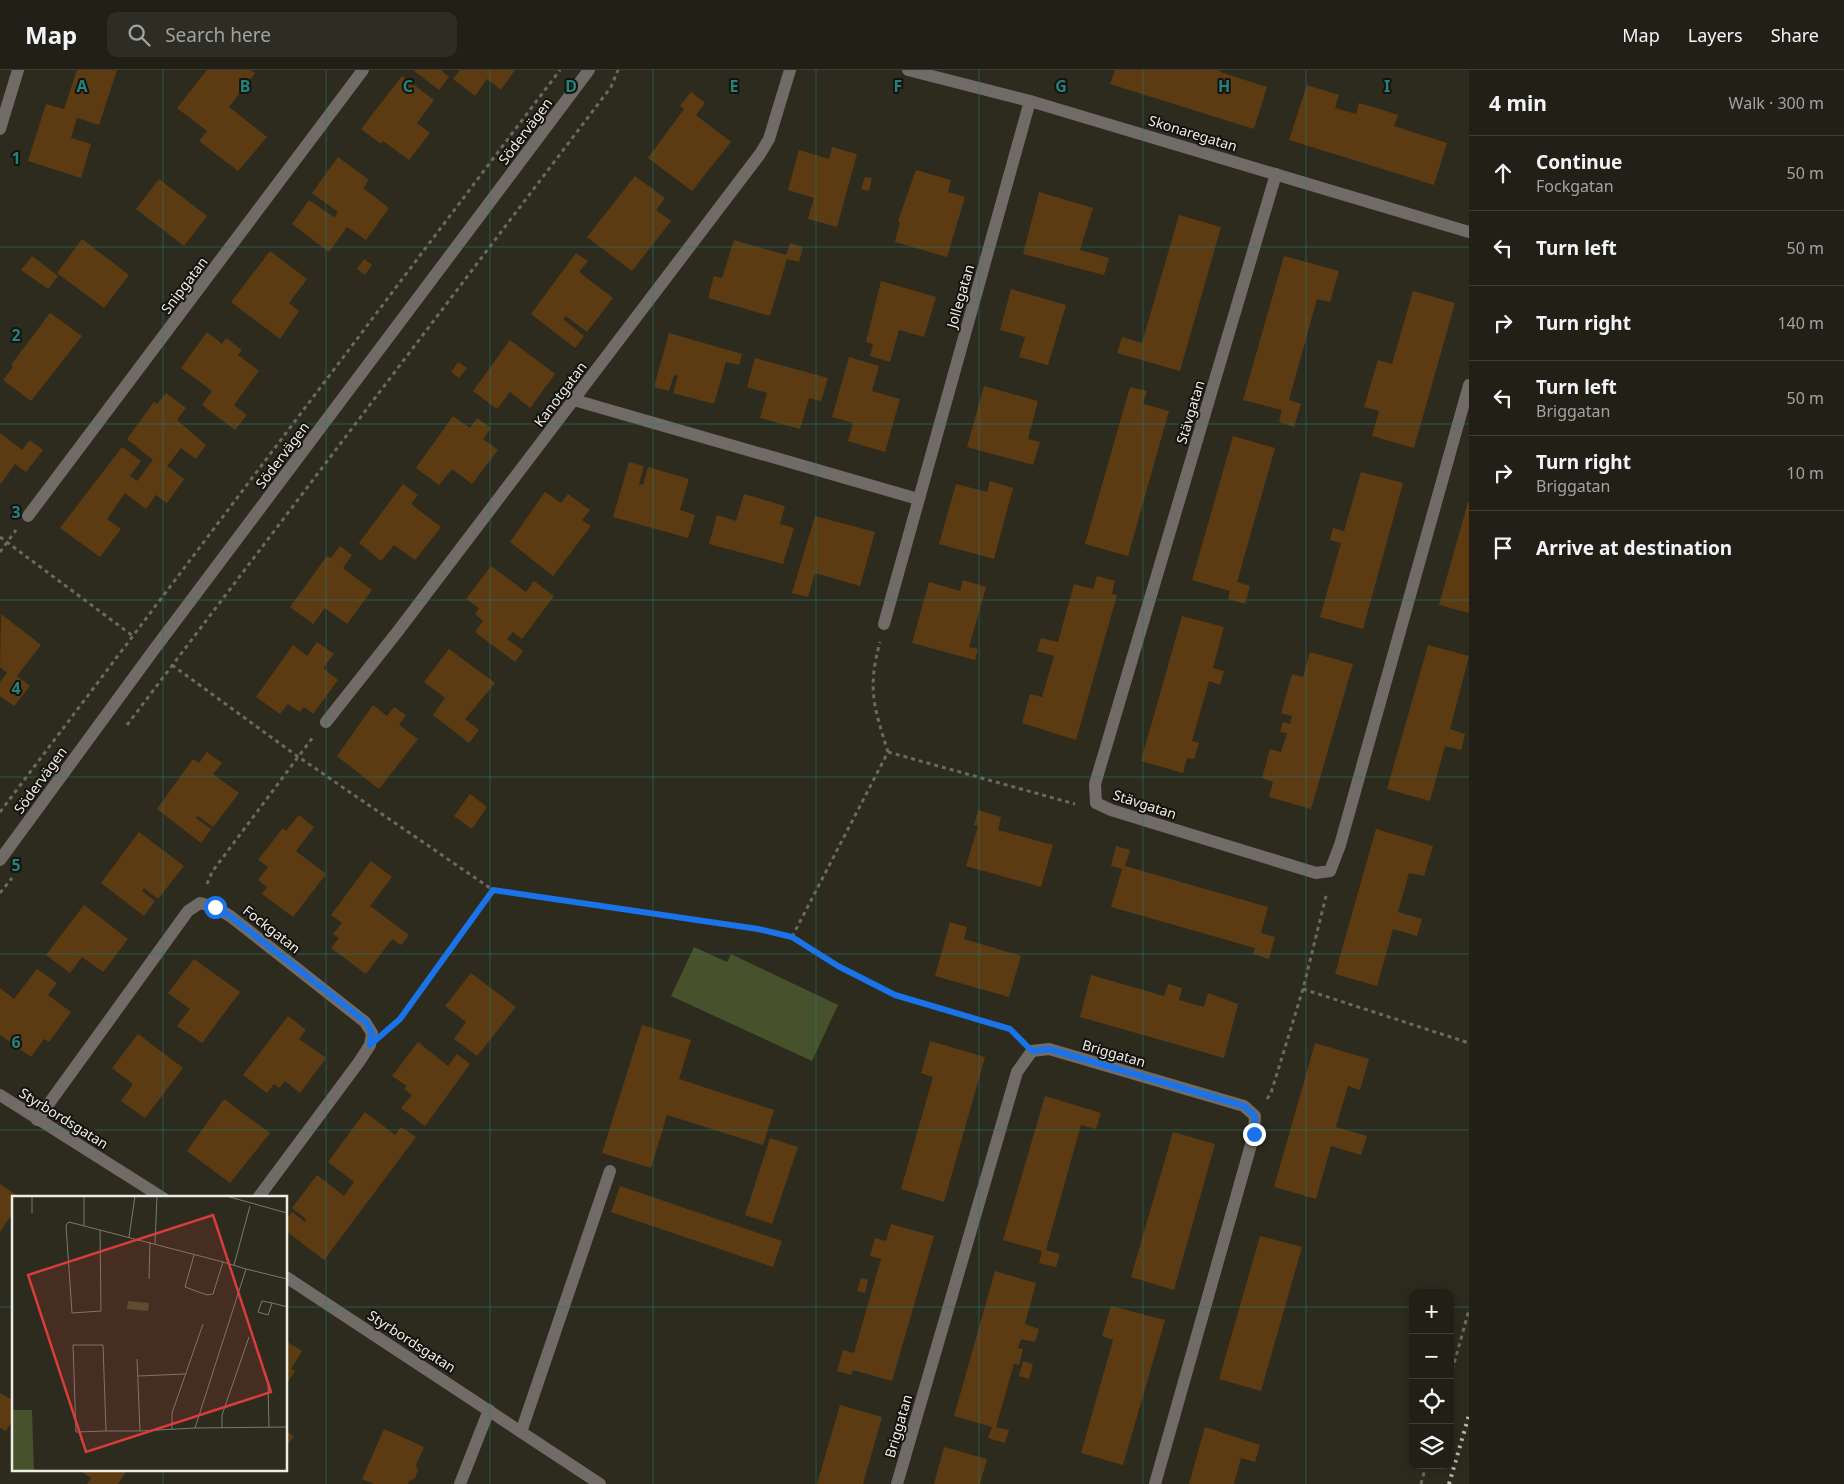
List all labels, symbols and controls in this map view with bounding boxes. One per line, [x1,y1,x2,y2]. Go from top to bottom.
search box [107,12,457,57]
text: Map [25,18,77,51]
icon: search [125,21,153,49]
text: Search here [165,22,271,48]
text: Map [1622,23,1660,47]
text: Layers [1688,23,1743,47]
text: Share [1771,23,1819,47]
text: A [76,75,88,97]
text: B [240,75,250,97]
text: C [403,75,413,97]
text: D [565,75,577,97]
text: E [730,75,739,97]
text: F [894,75,902,97]
text: G [1055,75,1067,97]
text: H [1218,75,1230,97]
text: I [1384,75,1390,97]
text: 4 min [1489,89,1547,117]
text: Walk · 300 m [1729,92,1824,114]
street label: Södervägen [494,94,556,168]
street label: Skonaregatan [1146,111,1240,155]
text: 1 [11,147,21,169]
text: Continue [1536,149,1622,175]
icon: ahead [1489,159,1517,187]
text: 50 m [1787,162,1824,184]
text: Fockgatan [1536,175,1614,197]
icon: left [1489,234,1517,262]
text: Turn left [1536,235,1617,261]
text: 50 m [1787,237,1824,259]
street label: Snipgatan [156,253,212,317]
street label: Jollegatan [941,262,978,332]
icon: right [1489,309,1517,337]
text: Turn right [1536,310,1631,336]
text: 140 m [1777,312,1824,334]
text: 2 [11,324,21,346]
street label: Kanotgatan [529,358,591,430]
text: Turn left [1536,374,1617,400]
street label: Stävgatan [1171,378,1209,446]
icon: left [1489,384,1517,412]
text: 50 m [1787,387,1824,409]
text: Briggatan [1536,400,1610,422]
street label: Södervägen [251,418,313,492]
text: Turn right [1536,449,1631,475]
icon: right [1489,459,1517,487]
text: 10 m [1787,462,1824,484]
text: Briggatan [1536,475,1610,497]
text: 3 [11,501,21,523]
icon: arrive [1489,534,1517,562]
text: Arrive at destination [1536,535,1732,561]
text: 4 [11,677,21,699]
street label: Södervägen [9,743,71,817]
street label: Stävgatan [1111,785,1179,823]
text: 5 [11,854,21,876]
route start [204,896,227,919]
street label: Fockgatan [239,901,305,957]
text: 6 [11,1031,21,1053]
street label: Briggatan [1080,1035,1148,1071]
street label: Styrbordsgatan [16,1083,112,1153]
route end [1243,1123,1266,1146]
inset map [12,1196,288,1472]
map controls [1409,1289,1454,1469]
button: + [1409,1289,1454,1334]
street label: Styrbordsgatan [364,1305,460,1377]
button: − [1409,1334,1454,1379]
button: locate [1409,1379,1454,1424]
street label: Briggatan [880,1392,916,1460]
button: layers [1409,1424,1454,1469]

